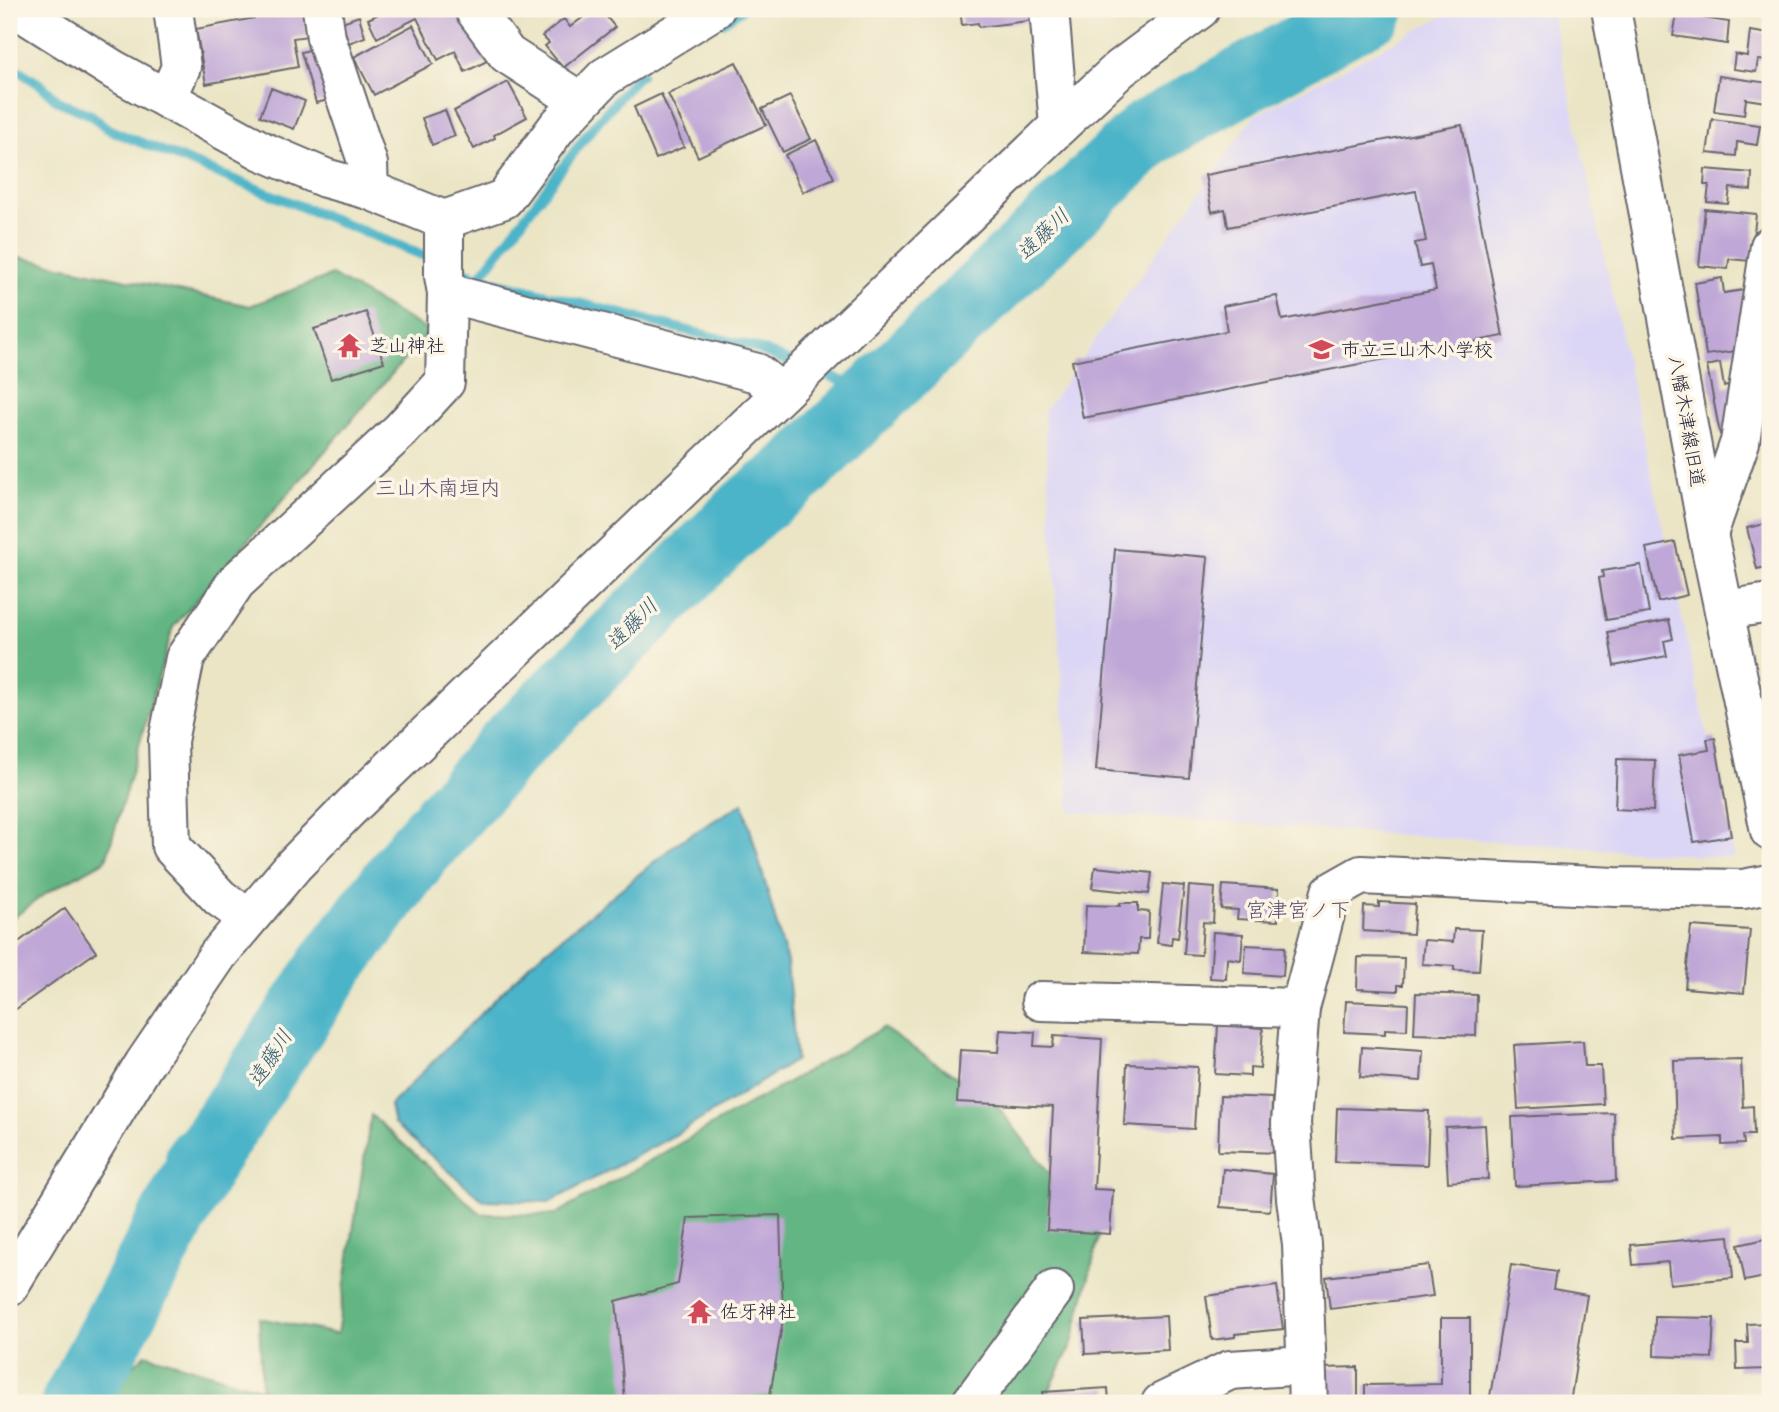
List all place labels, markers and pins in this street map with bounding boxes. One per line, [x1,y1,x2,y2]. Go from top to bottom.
temple icon: 芝山神社 [335,331,363,359]
place label: 芝山神社 [369,333,445,358]
school or university icon: 市立三山木小学校 [1307,335,1335,363]
place label: 市立三山木小学校 [1341,337,1493,362]
temple icon: 佐牙神社 [686,1297,714,1325]
place label: 佐牙神社 [720,1299,796,1324]

